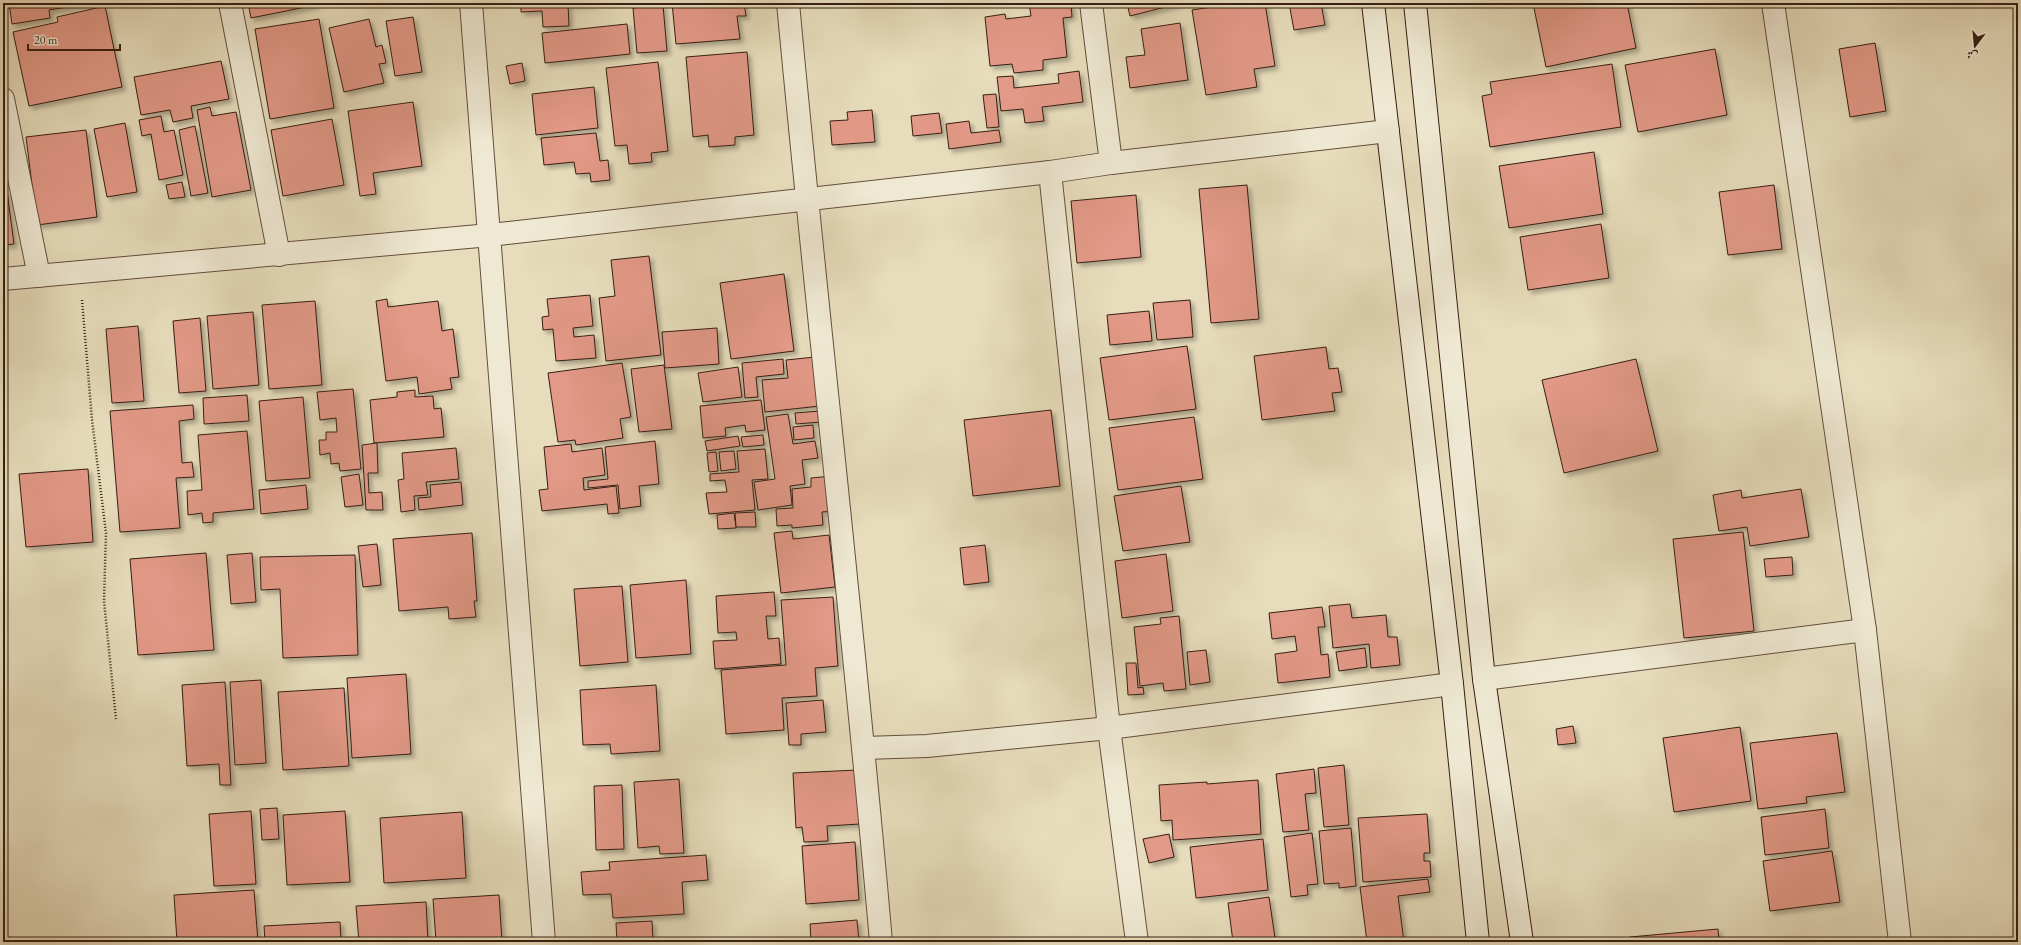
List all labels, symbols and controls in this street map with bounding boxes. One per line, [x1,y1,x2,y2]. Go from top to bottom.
scale bar [28,26,120,52]
north arrow [1955,26,1995,66]
text: 20 m [34,32,58,48]
text: ش [1965,47,1979,64]

